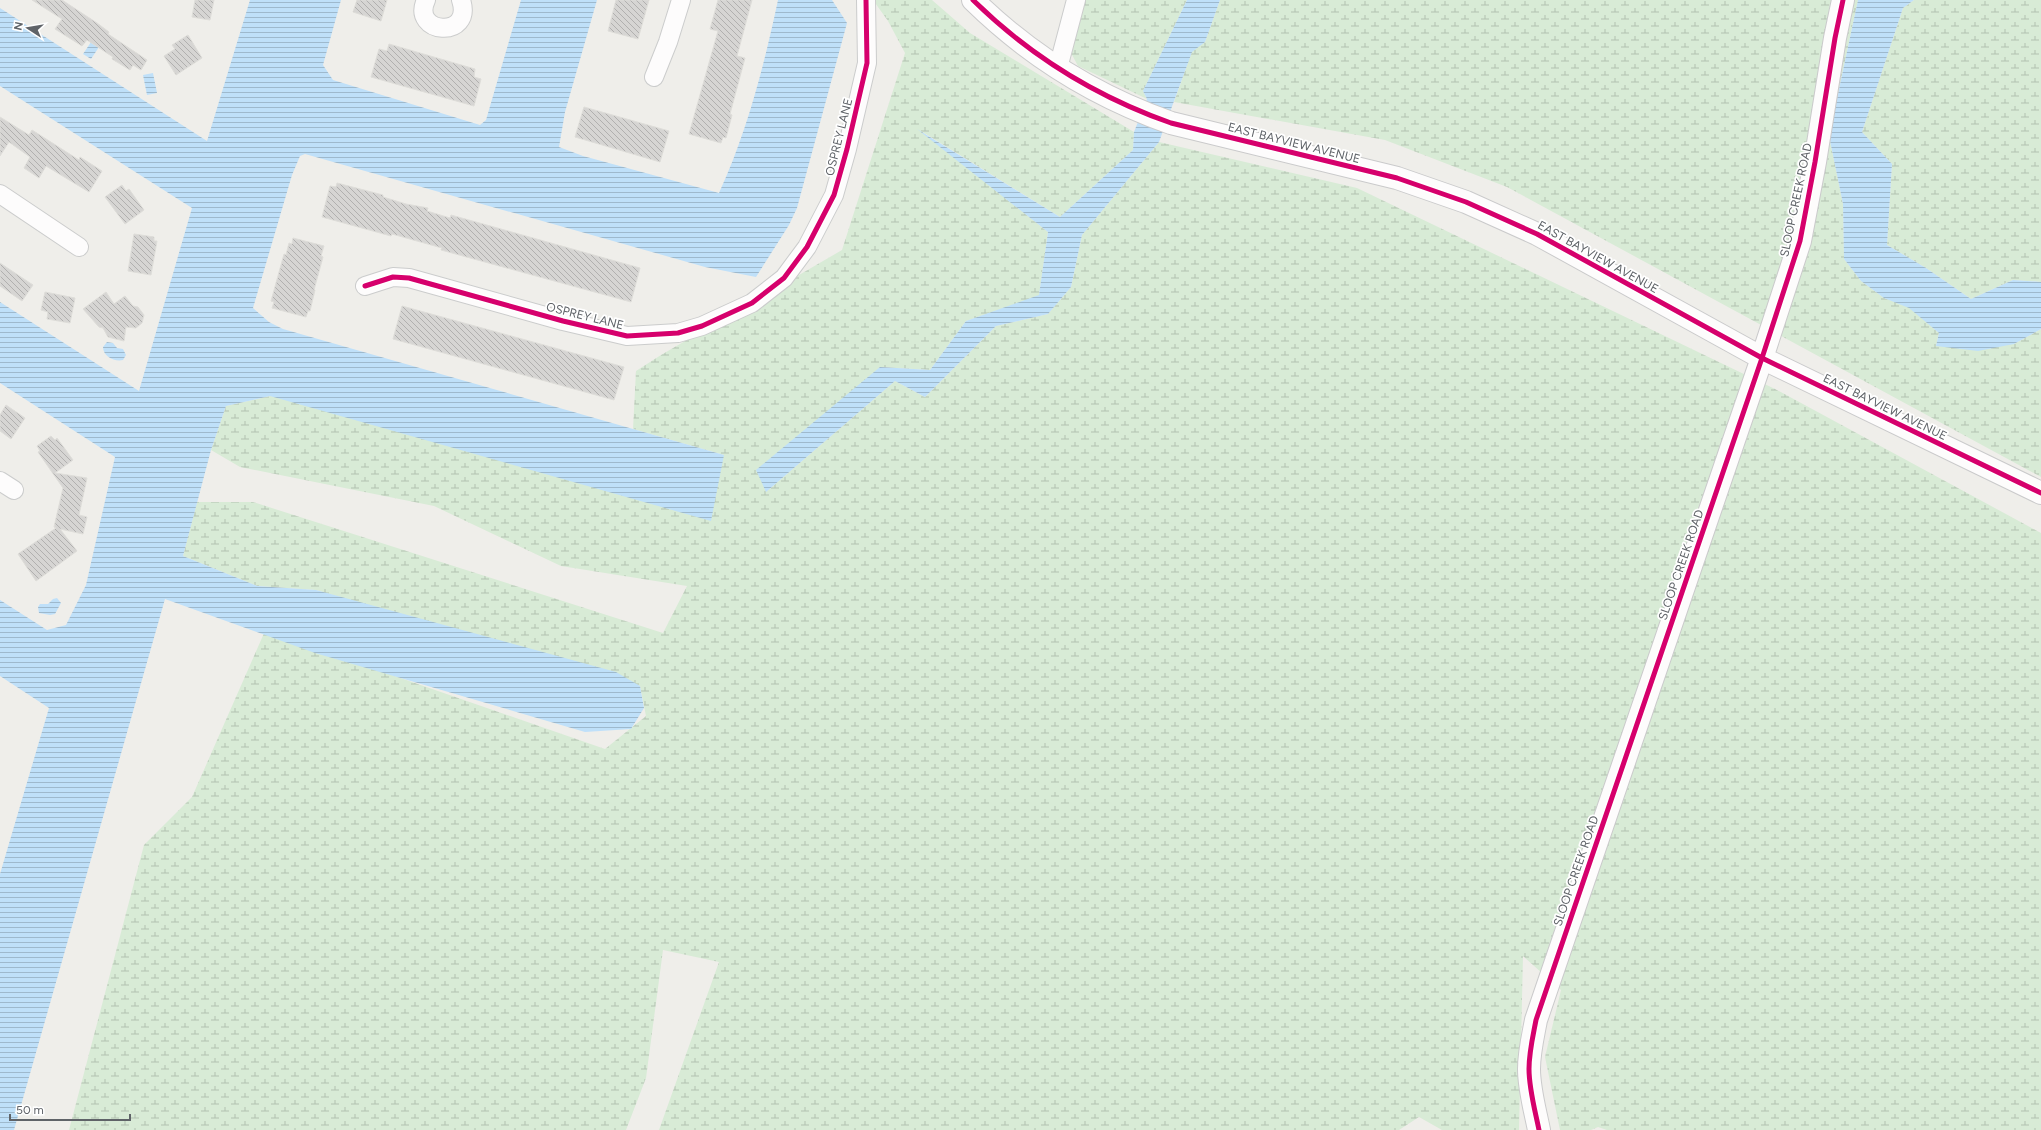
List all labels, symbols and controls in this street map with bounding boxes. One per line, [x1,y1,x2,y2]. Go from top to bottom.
north arrow [8,8,48,48]
text: N [11,21,26,32]
street label: OSPREY LANE [823,97,855,177]
street label: EAST BAYVIEW AVENUE [1226,120,1362,166]
street label: SLOOP CREEK ROAD [1777,142,1815,258]
street label: EAST BAYVIEW AVENUE [1535,218,1661,296]
street label: OSPREY LANE [545,300,625,332]
street label: EAST BAYVIEW AVENUE [1821,371,1949,443]
street label: SLOOP CREEK ROAD [1656,508,1706,622]
street label: SLOOP CREEK ROAD [1551,814,1601,928]
scale bar [10,1096,130,1122]
text: 50 m [16,1103,44,1117]

